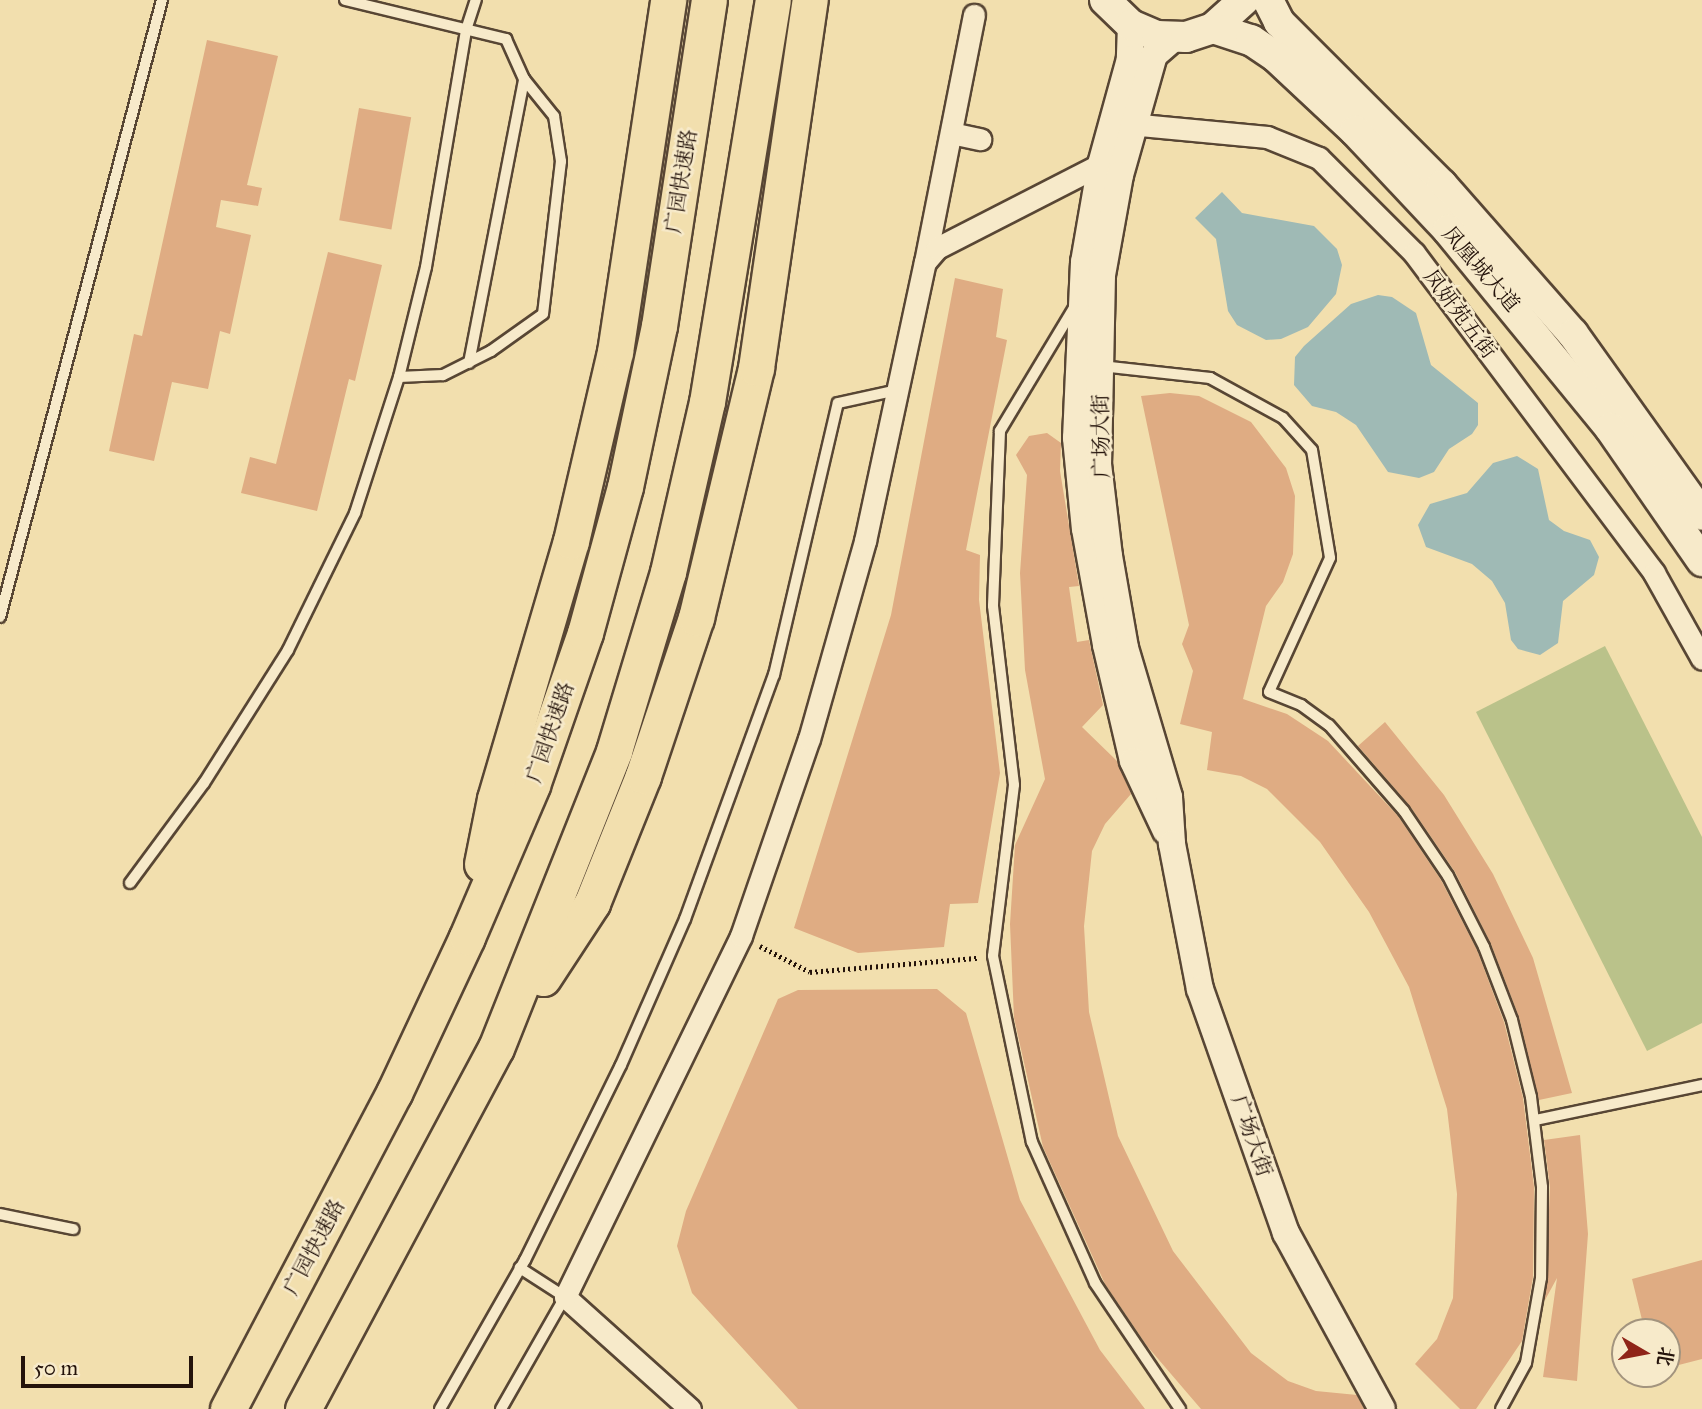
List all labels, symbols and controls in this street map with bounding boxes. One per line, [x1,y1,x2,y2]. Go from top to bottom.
street label: 广园快速路 [660,127,702,235]
street label: 凤凰城大道 [1437,221,1525,317]
street label: 凤妍苑五街 [1418,264,1502,364]
street label: 广场大街 [1088,394,1114,478]
street label: 广园快速路 [521,678,579,786]
street label: 广场大街 [1226,1092,1278,1180]
street label: 广园快速路 [278,1195,350,1299]
north arrow [1611,1318,1681,1388]
scale bar [24,1342,196,1386]
text: 北 [1652,1345,1678,1368]
text: 50 m [34,1355,78,1381]

